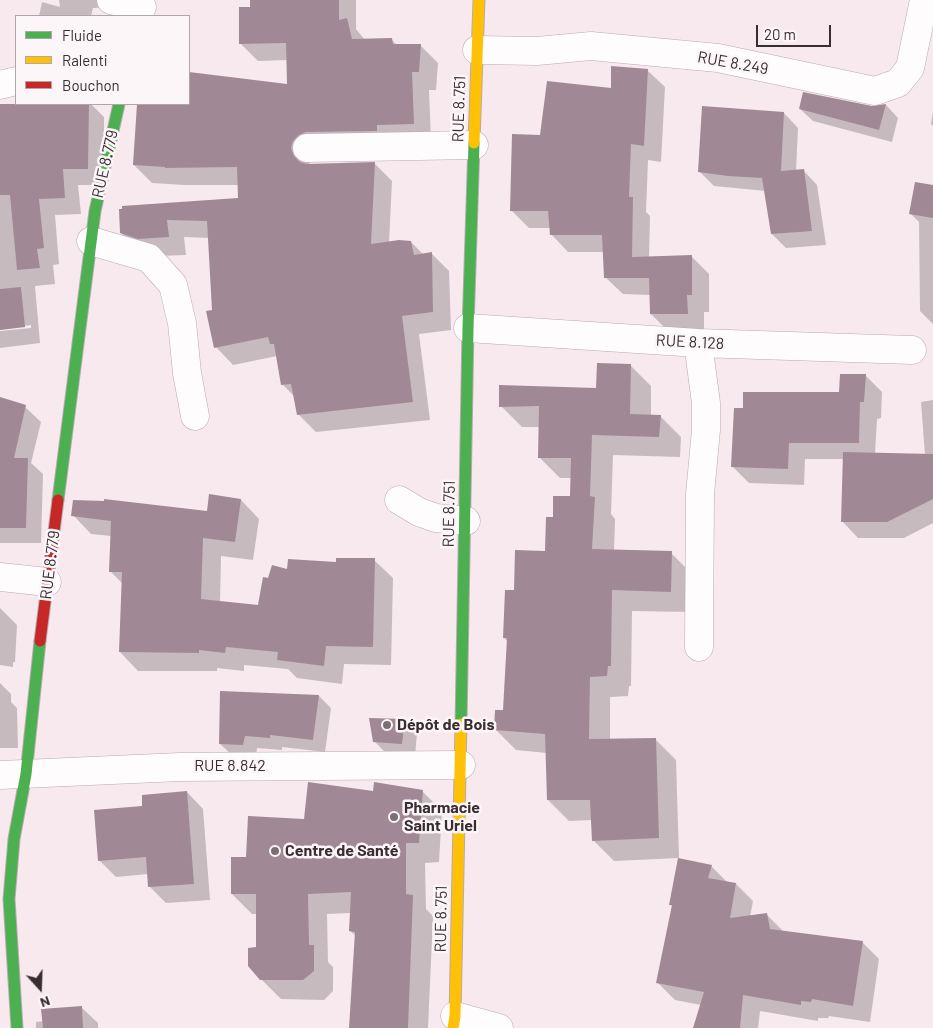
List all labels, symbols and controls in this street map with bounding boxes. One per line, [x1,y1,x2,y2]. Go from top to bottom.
legend [15,15,190,105]
scale bar [758,15,833,47]
text: 20 m [764,25,796,43]
text: Fluide [62,26,102,44]
street label: RUE 8.249 [696,47,770,79]
text: Ralenti [62,51,108,69]
street label: RUE 8.751 [448,75,470,143]
text: Bouchon [62,76,120,94]
street label: RUE 8.779 [88,128,122,200]
street label: RUE 8.128 [655,331,725,353]
street label: RUE 8.751 [439,480,459,548]
street label: RUE 8.779 [36,529,64,601]
place label: Dépôt de Bois [397,715,494,735]
marker: Dépôt de Bois [381,719,393,731]
street label: RUE 8.842 [194,756,266,776]
place label: Pharmacie Saint Uriel [404,798,480,836]
marker: Pharmacie Saint Uriel [388,811,400,823]
place label: Centre de Santé [285,841,398,861]
marker: Centre de Santé [269,845,281,857]
street label: RUE 8.751 [431,885,451,953]
north arrow [15,963,65,1013]
text: N [38,993,53,1012]

